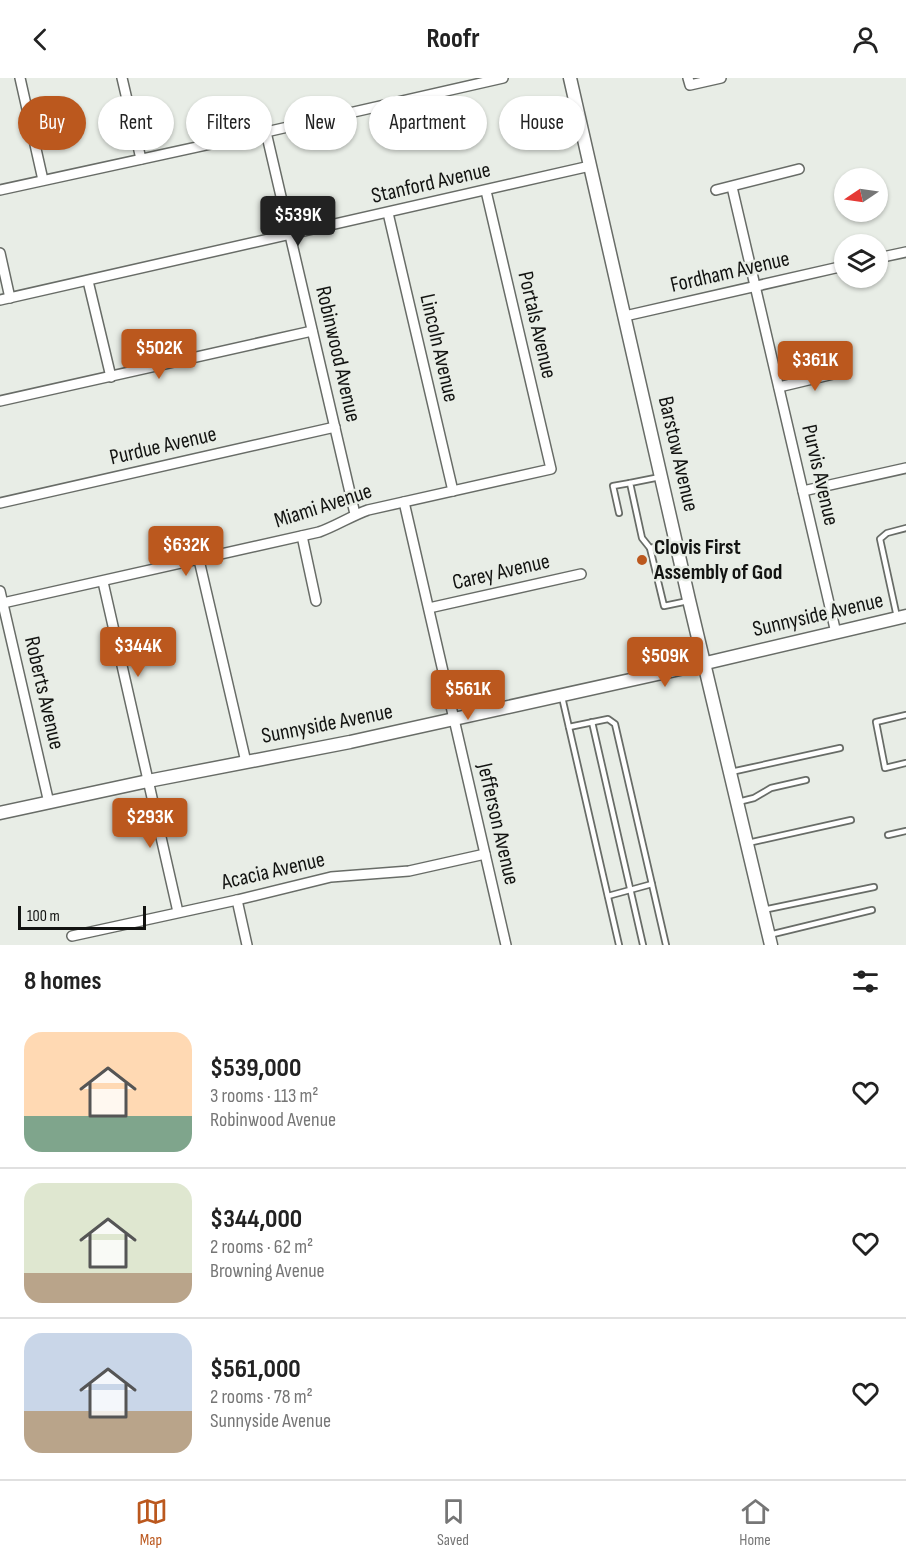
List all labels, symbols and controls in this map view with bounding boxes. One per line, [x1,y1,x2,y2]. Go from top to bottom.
icon: back [24,23,57,56]
text: Roofr [426,23,480,55]
icon: person [849,23,882,56]
chip: Buy [18,96,86,150]
chip: Rent [98,96,174,150]
chip: Filters [186,96,272,150]
chip: New [284,96,357,150]
chip: Apartment [369,96,487,150]
chip: House [499,96,585,150]
street label: Stanford Avenue [369,156,493,210]
north arrow [834,168,888,222]
map controls [834,168,888,288]
pin: $539K [256,196,340,247]
text: $539K [274,203,322,227]
button: layers [834,234,888,288]
street label: Fordham Avenue [668,245,792,299]
street label: Portals Avenue [512,269,562,381]
street label: Robinwood Avenue [309,283,367,425]
street label: Lincoln Avenue [413,291,465,405]
pin: $502K [117,329,201,380]
text: $502K [135,336,183,360]
pin: $361K [773,341,857,392]
text: $361K [792,348,838,372]
street label: Barstow Avenue [652,394,704,514]
street label: Purdue Avenue [107,421,219,471]
street label: Purvis Avenue [795,422,845,528]
street label: Miami Avenue [271,478,375,534]
pin: $632K [144,526,228,577]
text: $632K [162,533,210,557]
place label: Clovis First Assembly of God [653,534,782,586]
street label: Carey Avenue [450,548,552,596]
marker: Clovis First Assembly of God [635,553,649,567]
street label: Sunnyside Avenue [750,587,886,643]
pin: $344K [96,627,180,678]
street label: Roberts Avenue [18,634,70,752]
text: $344K [114,634,162,658]
pin: $509K [623,637,707,688]
text: $509K [641,644,689,668]
pin: $561K [426,670,510,721]
text: $561K [445,677,491,701]
street label: Sunnyside Avenue [259,698,395,750]
street label: Jefferson Avenue [471,760,525,887]
pin: $293K [108,798,192,849]
text: $293K [126,805,174,829]
street label: Acacia Avenue [218,846,327,896]
scale bar [18,903,146,930]
text: 100 m [27,907,60,926]
icon: filters [849,965,882,998]
text: 8 homes [24,966,102,997]
text: $539,000 [210,1053,301,1084]
icon: home [72,1056,144,1128]
icon: heart [849,1076,882,1109]
text: 3 rooms · 113 m² [210,1084,319,1108]
text: Robinwood Avenue [210,1108,336,1132]
text: $344,000 [210,1204,302,1235]
icon: home [72,1207,144,1279]
icon: heart [849,1227,882,1260]
text: 2 rooms · 62 m² [210,1235,313,1259]
text: Browning Avenue [210,1259,325,1283]
text: $561,000 [210,1354,301,1385]
icon: home [72,1357,144,1429]
icon: heart [849,1377,882,1410]
text: 2 rooms · 78 m² [210,1385,313,1409]
text: Sunnyside Avenue [210,1409,331,1433]
tab: Map [135,1495,168,1550]
tab: Saved [437,1495,470,1550]
tab: Home [739,1495,772,1550]

